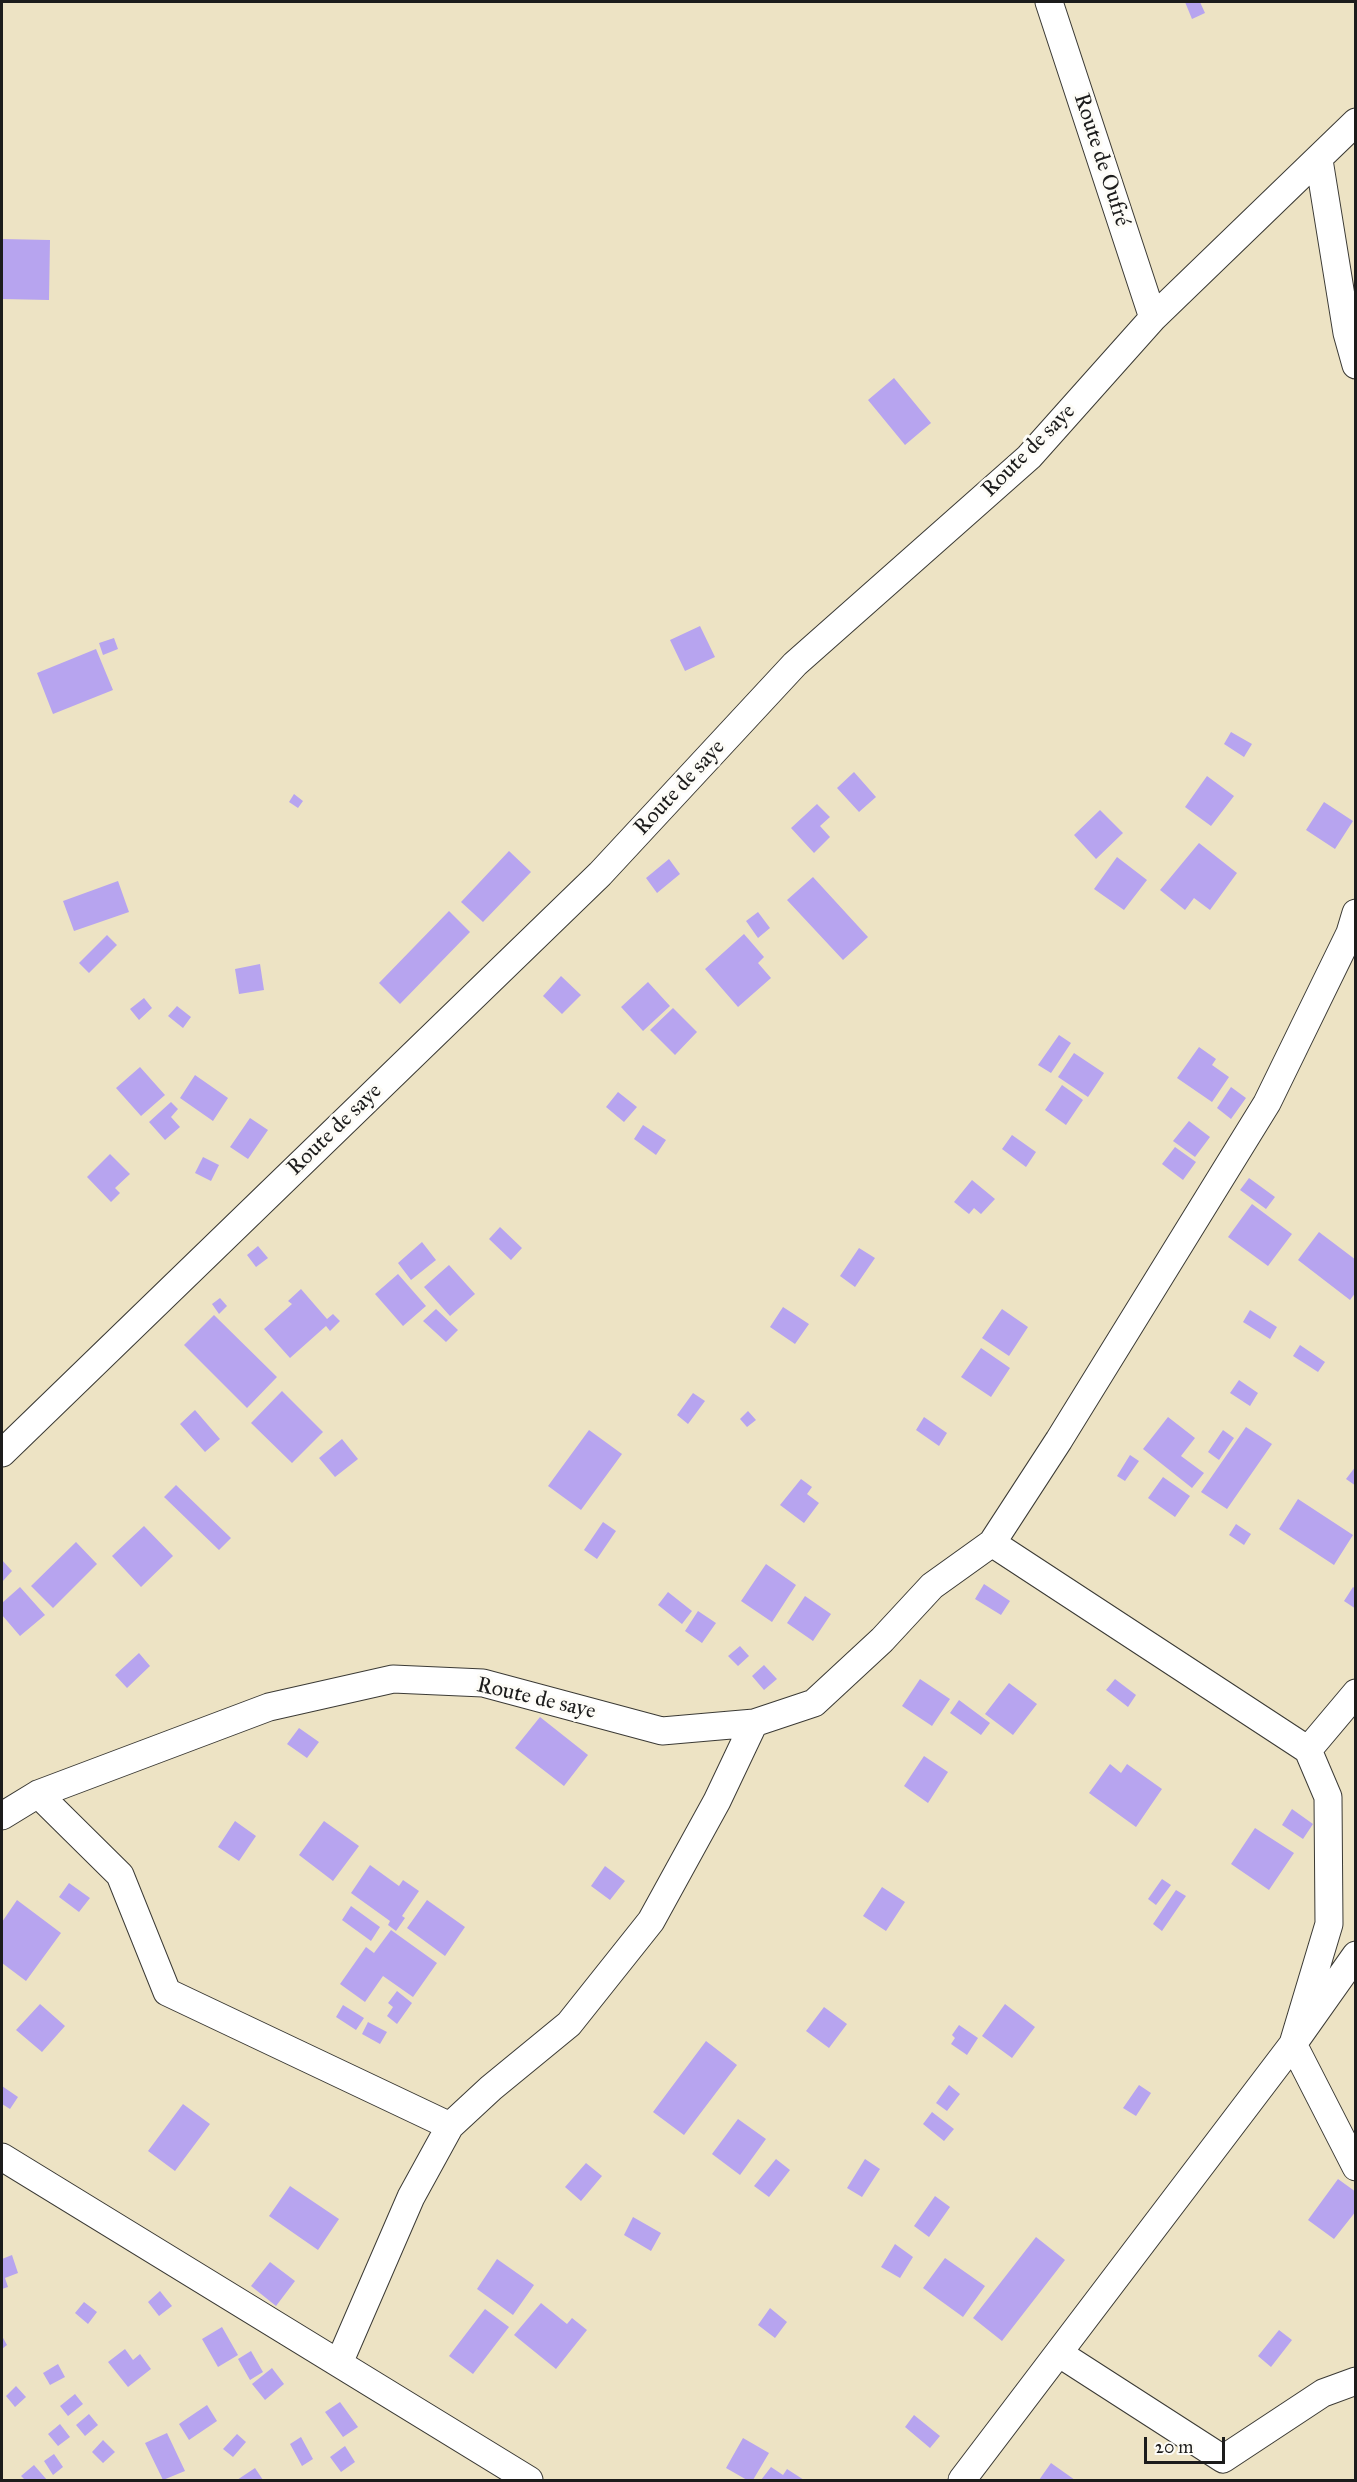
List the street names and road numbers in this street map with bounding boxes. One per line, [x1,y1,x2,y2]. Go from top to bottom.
street label: Route de Oufré [1067,90,1135,230]
street label: Route de saye [977,399,1081,503]
street label: Route de saye [629,735,731,841]
street label: Route de saye [282,1078,388,1182]
street label: Route de saye [474,1673,598,1725]

